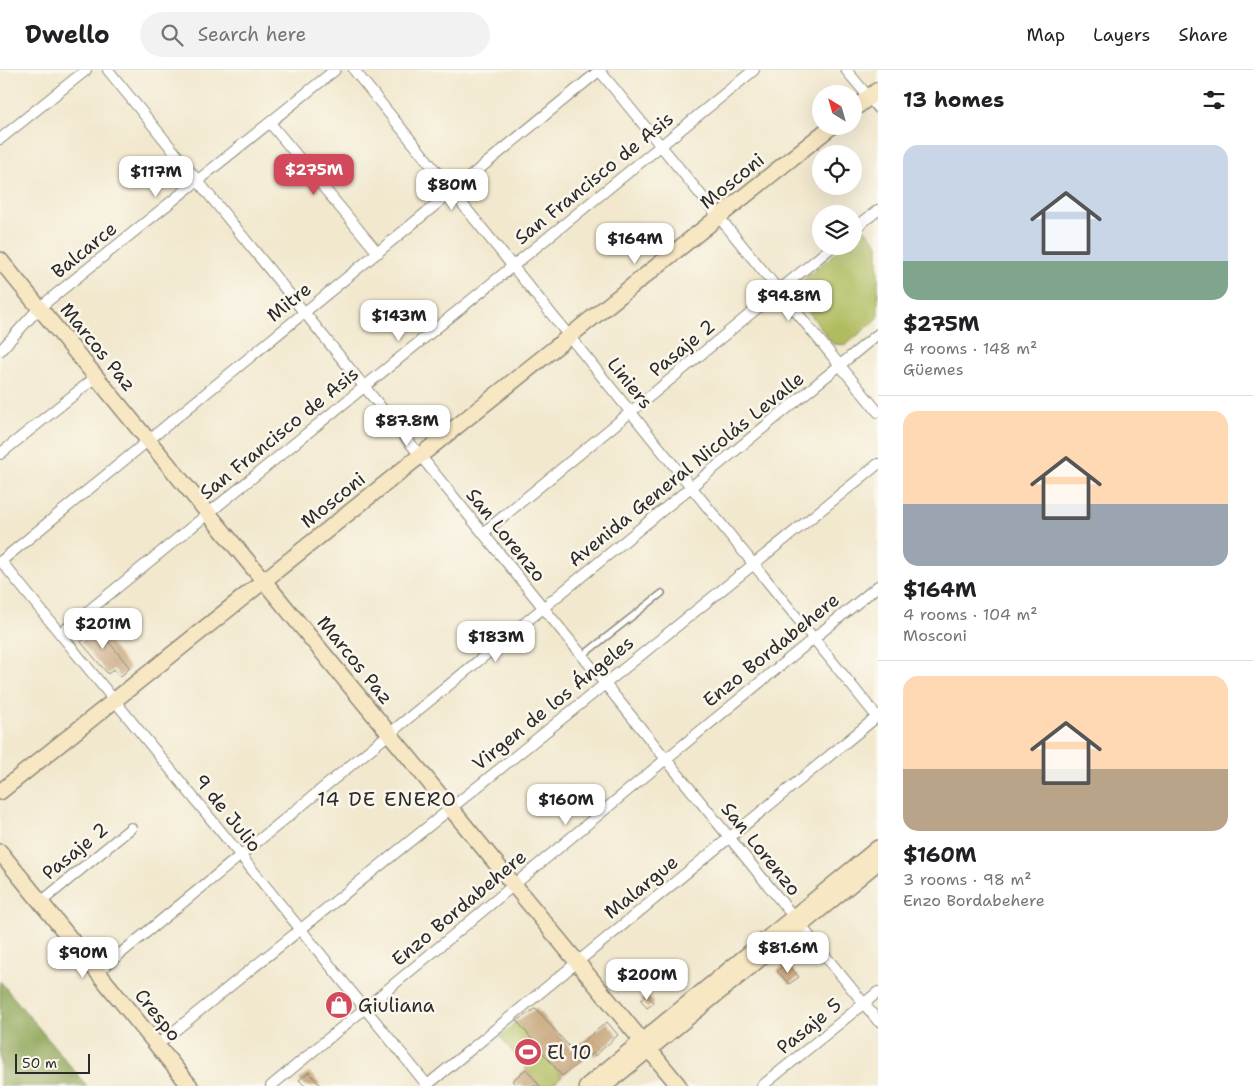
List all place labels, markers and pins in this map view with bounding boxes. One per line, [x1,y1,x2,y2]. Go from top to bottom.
pin: $275M [279,154,349,196]
pin: $117M [121,156,191,198]
pin: $80M [422,168,482,211]
pin: $164M [600,222,670,265]
pin: $94.8M [748,280,830,322]
pin: $143M [364,300,434,342]
pin: $87.8M [366,404,448,447]
pin: $201M [68,608,138,650]
pin: $183M [461,620,531,663]
pin: $160M [531,784,601,826]
pin: $81.6M [747,932,829,974]
pin: $90M [53,936,113,979]
pin: $200M [612,958,682,1001]
shop icon: Giuliana [324,990,354,1020]
place label: Giuliana [358,993,435,1018]
sports icon: El 10 [513,1037,543,1067]
place label: El 10 [547,1040,592,1065]

